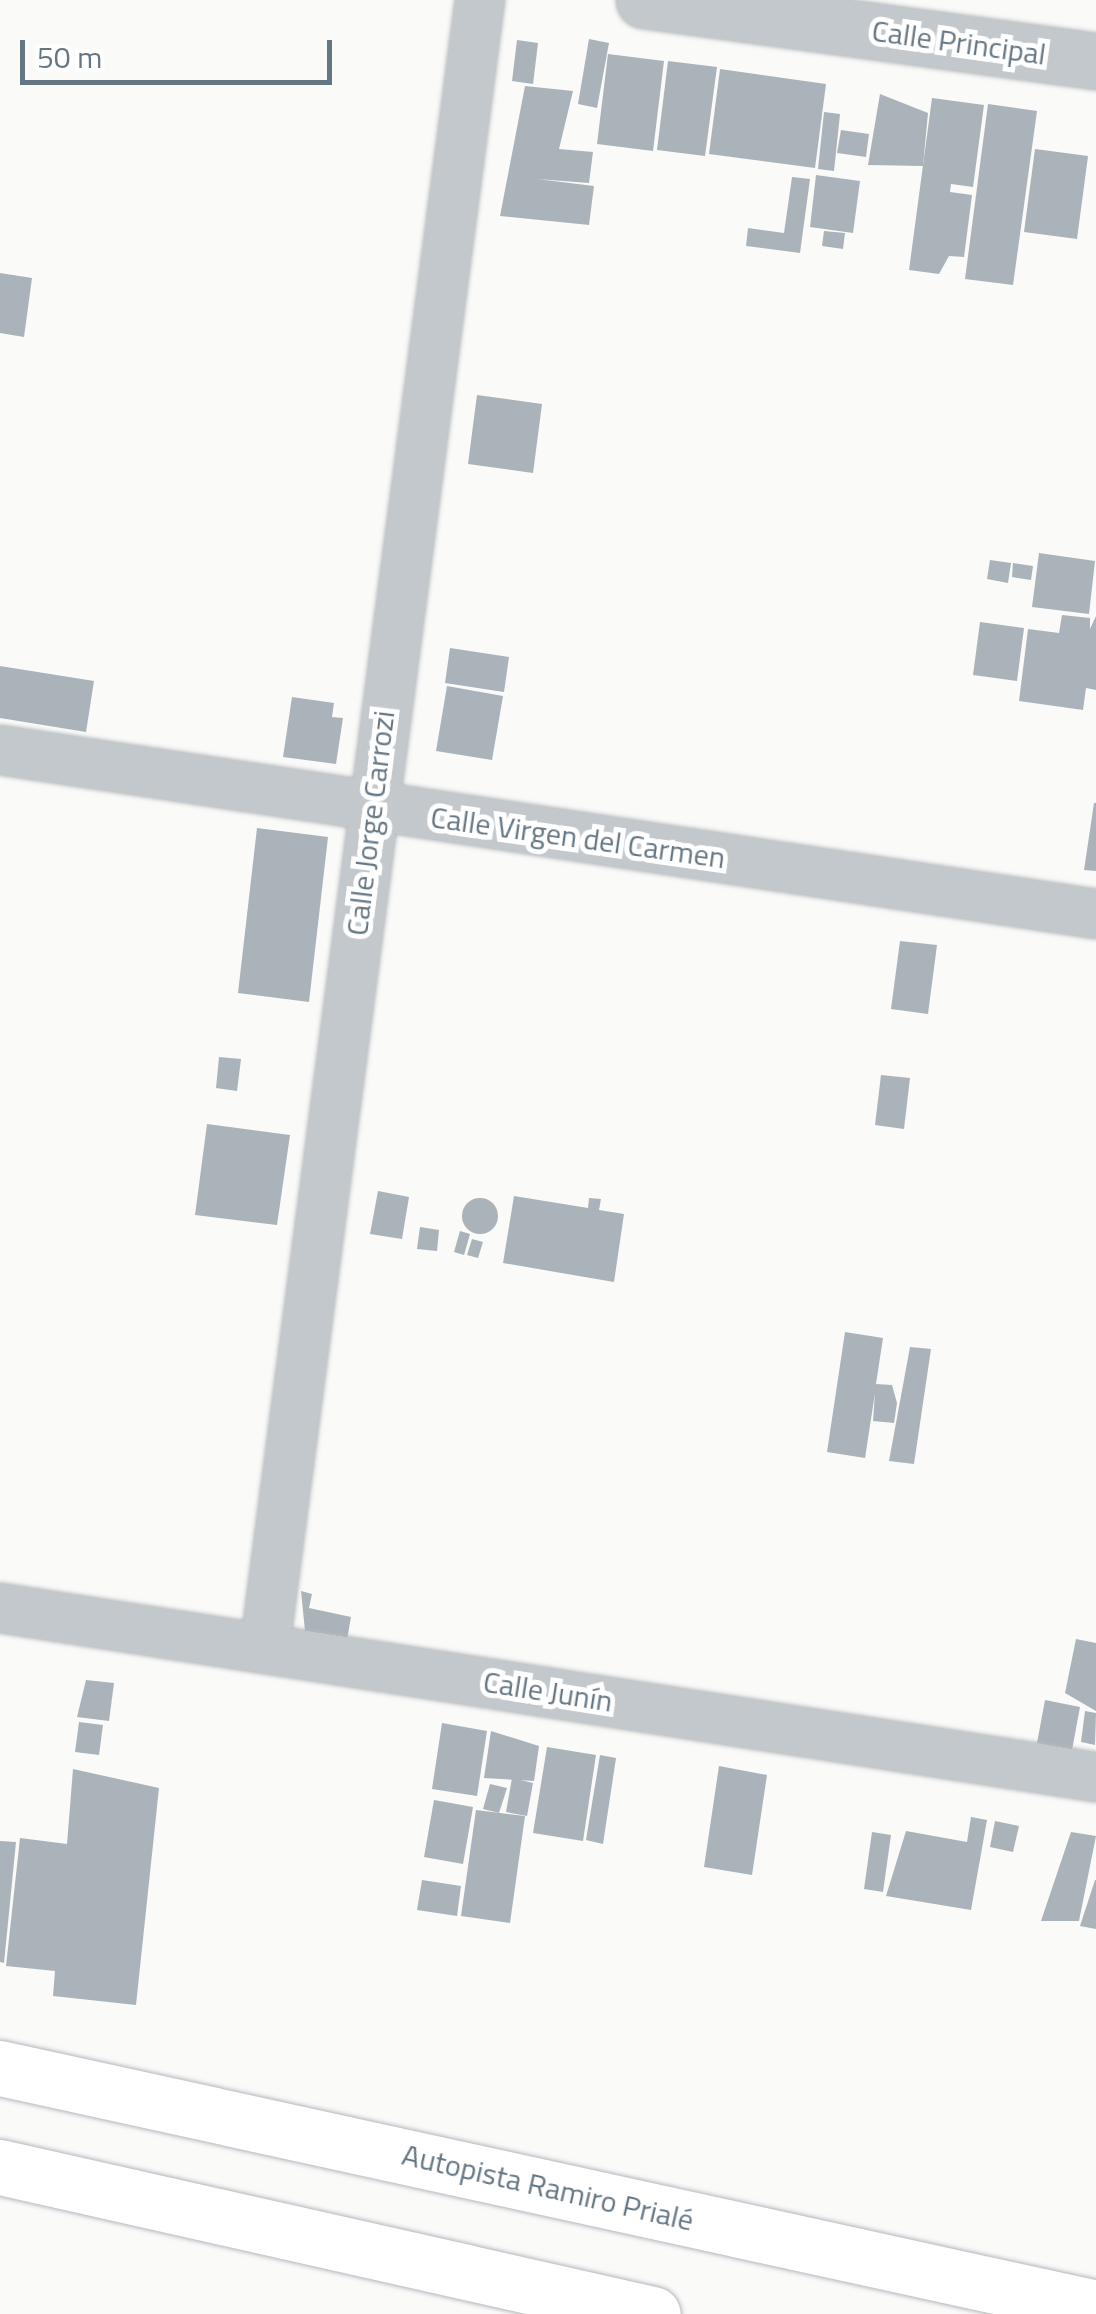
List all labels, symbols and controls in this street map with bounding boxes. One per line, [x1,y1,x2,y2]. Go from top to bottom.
street label: Calle Principal [870,12,1048,72]
scale bar [25,20,338,82]
text: 50 m [37,34,102,80]
street label: Calle Jorge Carrozi [338,708,402,938]
street label: Calle Virgen del Carmen [428,799,728,875]
street label: Calle Junín [481,1663,615,1719]
street label: Autopista Ramiro Prialé [399,2136,697,2238]

